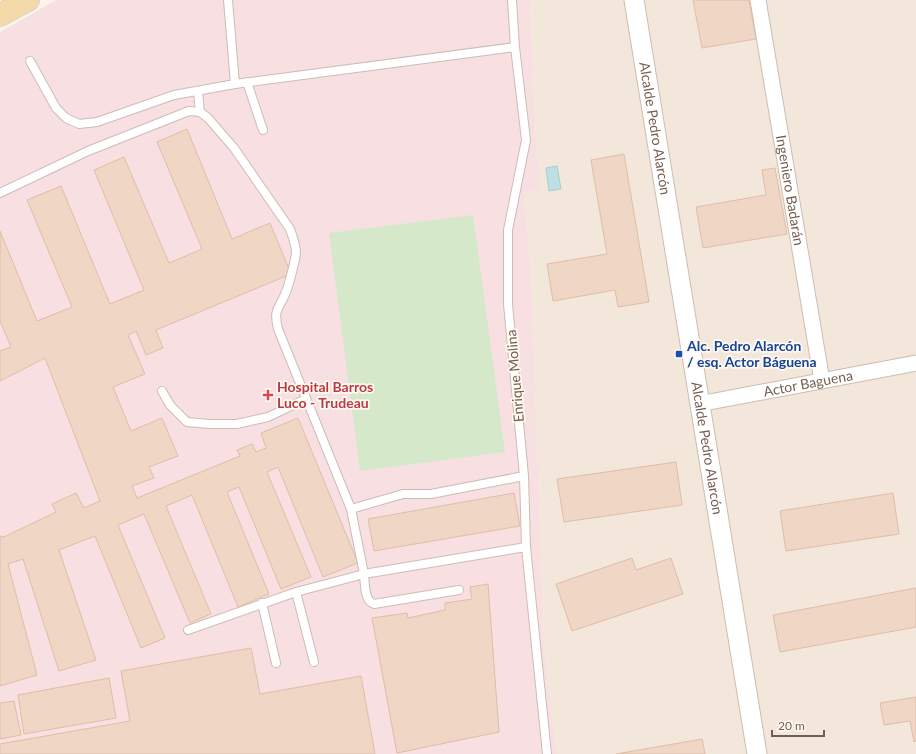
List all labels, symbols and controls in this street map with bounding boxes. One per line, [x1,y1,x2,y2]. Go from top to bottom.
street label: Alcalde Pedro Alarcón [636,60,675,196]
street label: Ingeniero Badarán [773,134,808,247]
street label: Enrique Molina [502,329,527,423]
place label: Alc. Pedro Alarcón / esq. Actor Báguena [686,337,817,370]
marker: Alc. Pedro Alarcón / esq. Actor Báguena [674,349,684,359]
street label: Actor Baguena [762,366,854,400]
place label: Hospital Barros Luco - Trudeau [277,378,373,411]
street label: Alcalde Pedro Alarcón [688,380,727,516]
marker: Hospital Barros Luco - Trudeau [262,389,274,401]
scale bar [772,712,824,738]
text: 20 m [778,718,805,733]

